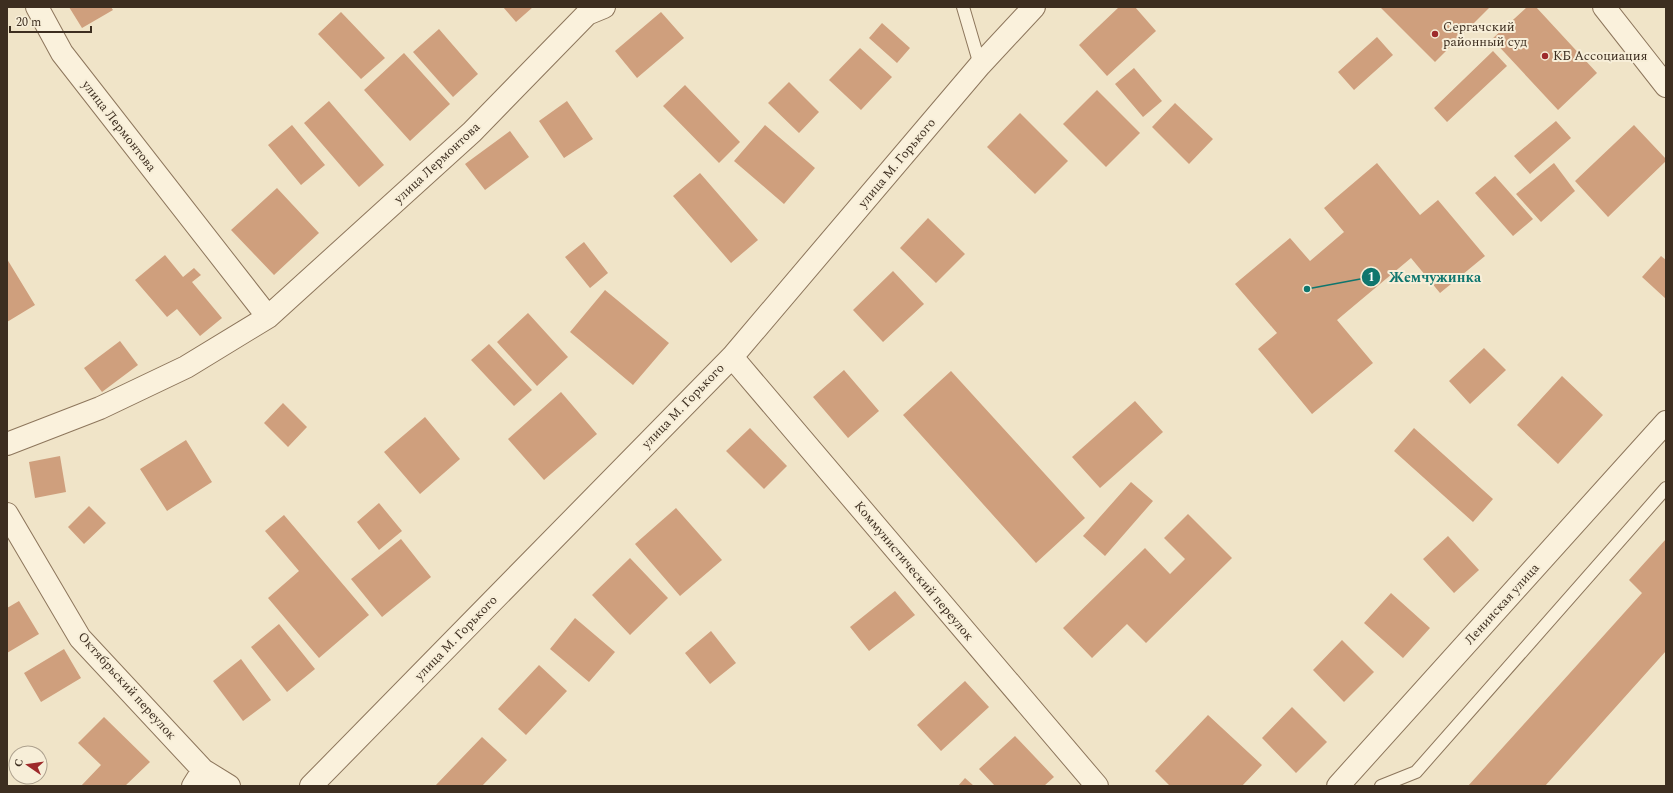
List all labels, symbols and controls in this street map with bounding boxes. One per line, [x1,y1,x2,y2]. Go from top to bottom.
scale bar [10,8,91,34]
text: 20 m [16,13,41,32]
place label: Сергачский районный суд [1443,17,1527,52]
marker: Сергачский районный суд [1430,29,1440,39]
place label: КБ Ассоциация [1553,46,1647,66]
marker: КБ Ассоциация [1540,51,1550,61]
street label: улица Лермонтова [76,75,162,177]
street label: улица М. Горького [853,114,941,213]
street label: улица Лермонтова [389,117,485,209]
callout: Жемчужинка [1361,264,1489,290]
text: Жемчужинка [1389,267,1482,288]
text: 1 [1368,268,1374,287]
street label: улица М. Горького [636,359,729,454]
street label: Коммунистический переулок [849,497,979,645]
street label: Ленинская улица [1460,558,1545,649]
street label: улица М. Горького [409,591,502,686]
street label: Октябрьский переулок [73,627,181,745]
north arrow [8,745,48,785]
text: С [10,757,28,769]

